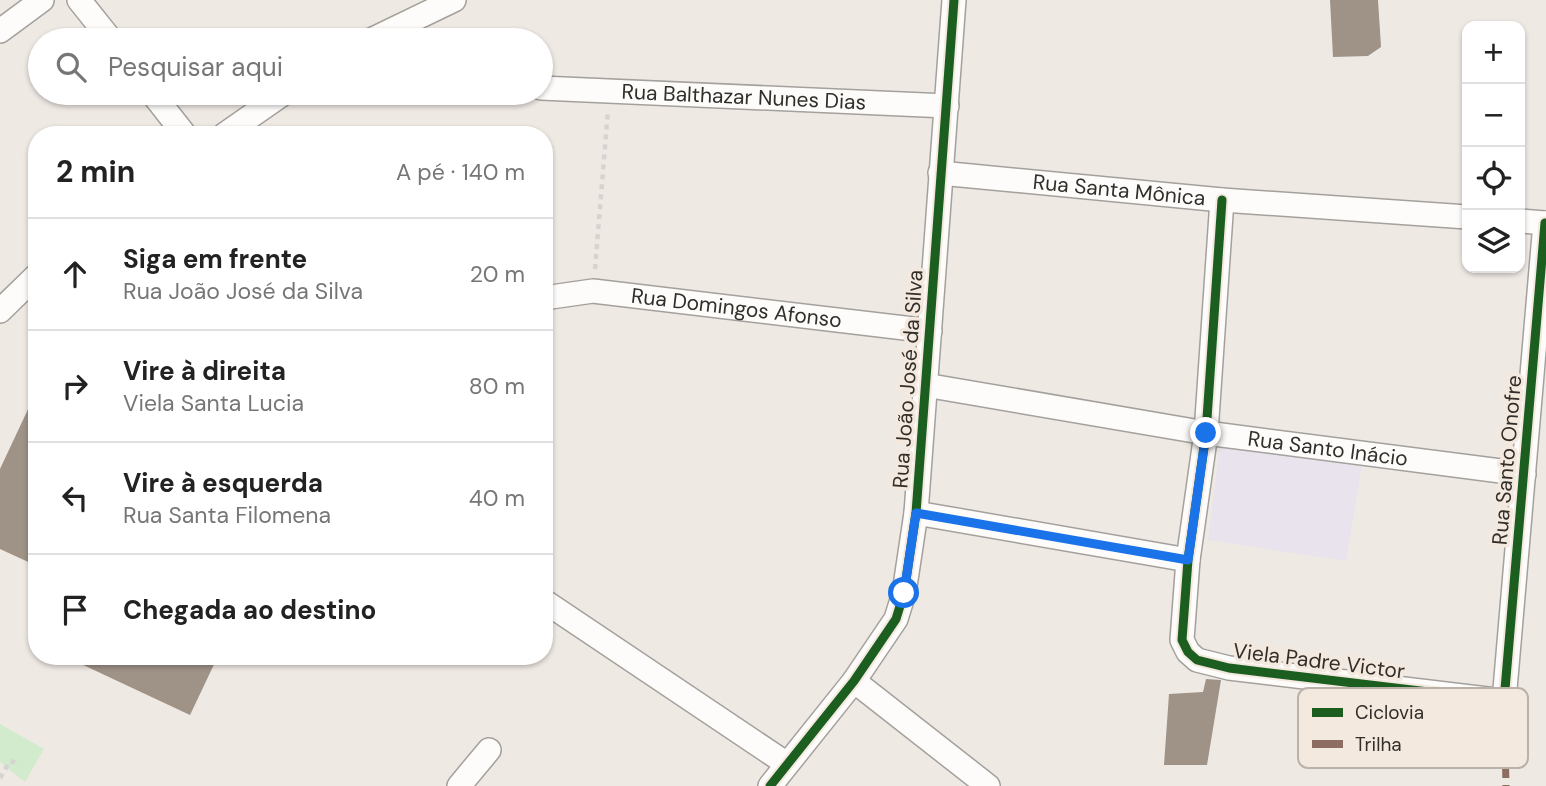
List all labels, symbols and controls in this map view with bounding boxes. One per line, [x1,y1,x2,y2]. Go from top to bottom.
map controls [1462,21,1525,273]
button: + [1462,21,1525,84]
search box [28,28,553,105]
icon: search [52,48,90,86]
text: Pesquisar aqui [108,50,283,84]
street label: Rua Balthazar Nunes Dias [621,78,867,116]
button: − [1462,84,1525,147]
button: locate [1462,147,1525,210]
text: 2 min [56,152,135,191]
text: A pé · 140 m [396,157,525,187]
street label: Rua Santa Mônica [1032,168,1207,212]
button: layers [1462,210,1525,273]
text: Siga em frente [123,242,307,276]
icon: ahead [56,255,94,293]
text: 20 m [470,259,525,289]
street label: Rua João José da Silva [886,269,930,489]
text: Rua João José da Silva [123,276,363,306]
street label: Rua Domingos Afonso [630,282,843,334]
text: Vire à direita [123,354,286,388]
icon: right [56,367,94,405]
text: 80 m [469,371,525,401]
street label: Rua Santo Onofre [1486,374,1528,546]
text: Viela Santa Lucia [123,388,304,418]
route end [1190,417,1221,448]
street label: Rua Santo Inácio [1246,425,1410,473]
text: Vire à esquerda [123,466,323,500]
icon: left [56,479,94,517]
text: 40 m [469,483,525,513]
text: Rua Santa Filomena [123,500,331,530]
route start [888,577,919,608]
icon: arrive [56,591,94,629]
text: Chegada ao destino [123,593,376,627]
street label: Viela Padre Victor [1232,637,1407,685]
legend [1298,688,1528,768]
text: Ciclovia [1355,700,1424,725]
text: Trilha [1355,732,1402,757]

